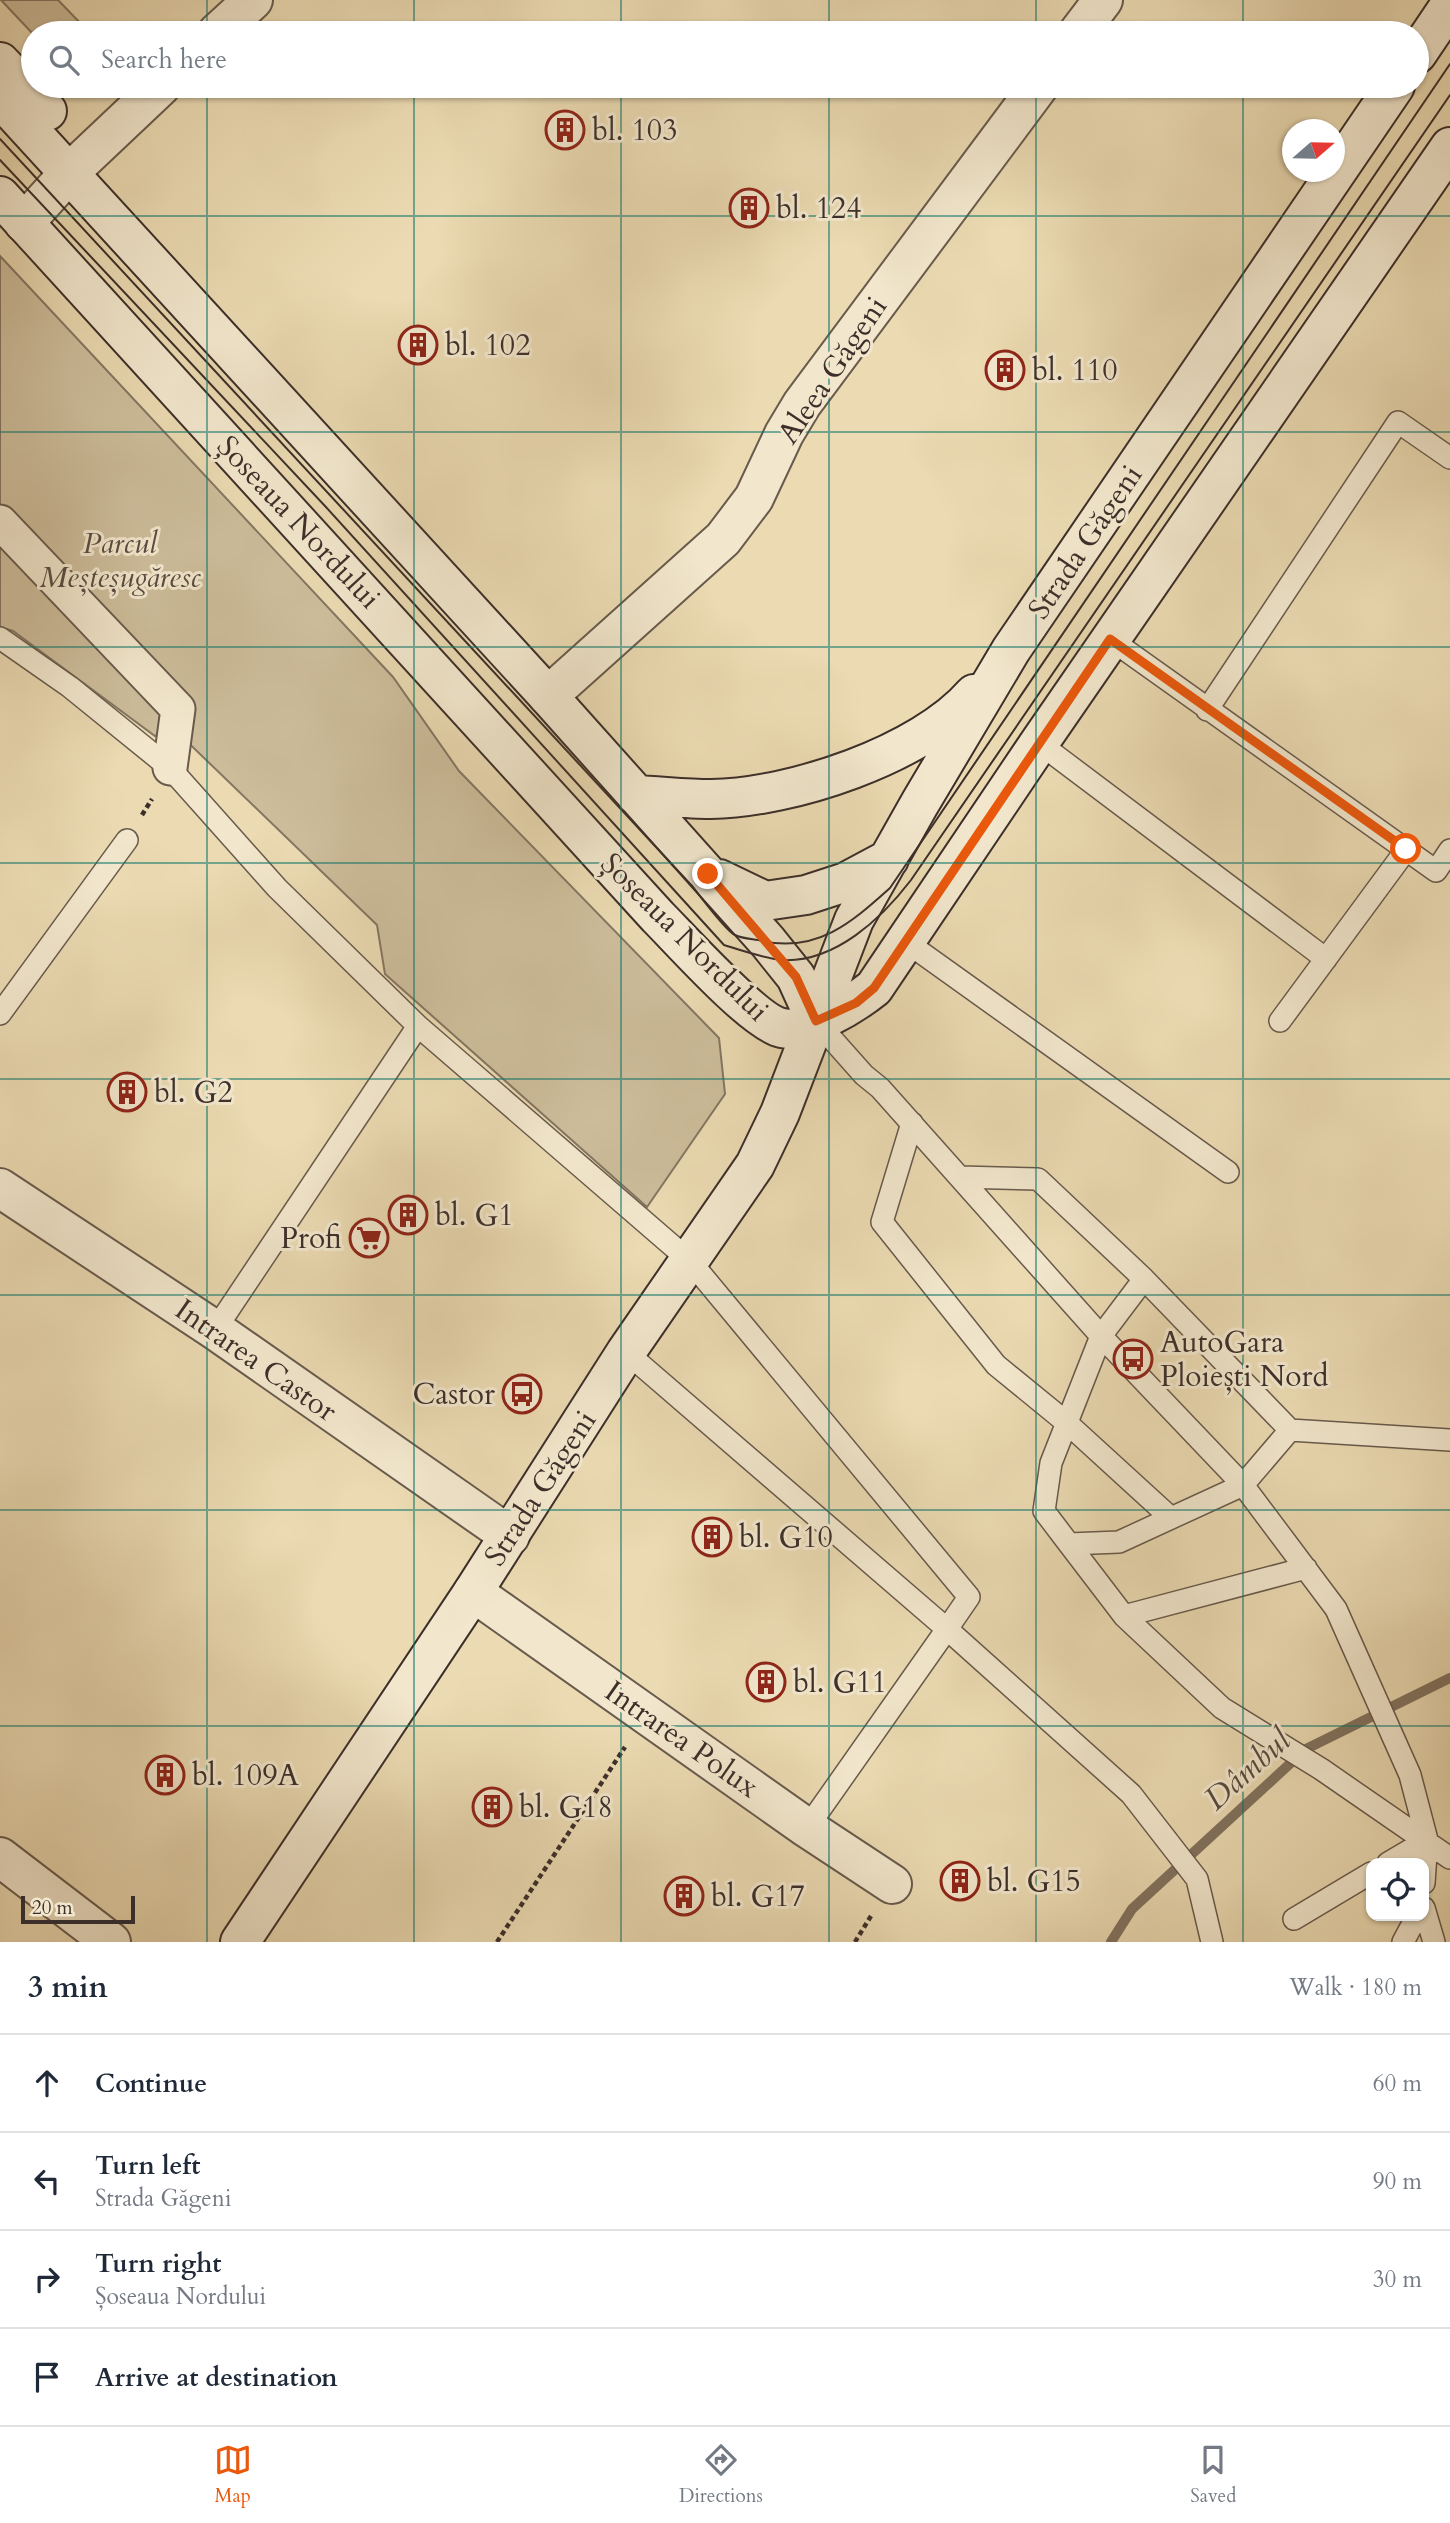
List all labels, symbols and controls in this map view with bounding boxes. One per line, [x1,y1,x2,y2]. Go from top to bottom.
search box [21,21,1429,98]
icon: search [45,41,83,79]
text: Search here [101,42,227,77]
building icon: bl. 103 [544,109,586,151]
place label: bl. 103 [592,110,678,151]
north arrow [1282,119,1345,182]
building icon: bl. 124 [728,187,770,229]
place label: bl. 124 [776,188,862,229]
street label: Aleea Găgeni [768,288,897,452]
building icon: bl. 102 [397,324,439,366]
place label: bl. 102 [445,325,531,366]
building icon: bl. 110 [984,349,1026,391]
place label: bl. 110 [1032,350,1118,391]
street label: Șoseaua Nordului [208,427,390,618]
street label: Strada Găgeni [1019,457,1152,627]
park label: Parcul Meșteșugăresc [39,523,201,598]
route start [1390,833,1421,864]
street label: Șoseaua Nordului [591,844,778,1031]
route end [692,858,723,889]
building icon: bl. G2 [106,1071,148,1113]
place label: bl. G2 [154,1072,233,1113]
building icon: bl. G1 [387,1194,429,1236]
place label: bl. G1 [435,1195,514,1236]
supermarket icon: Profi [348,1217,390,1259]
place label: Profi [280,1218,342,1259]
street label: Intrarea Castor [167,1289,345,1431]
place label: AutoGara Ploiești Nord [1160,1322,1328,1397]
bus stop icon: AutoGara Ploiești Nord [1112,1338,1154,1380]
bus stop icon: Castor [501,1373,543,1415]
place label: Castor [412,1374,495,1415]
street label: Strada Găgeni [475,1403,606,1574]
building icon: bl. G10 [691,1516,733,1558]
place label: bl. G10 [739,1517,833,1558]
building icon: bl. G11 [745,1661,787,1703]
place label: bl. G11 [793,1662,887,1703]
street label: Intrarea Polux [597,1671,767,1808]
water label: Dâmbul [1195,1718,1301,1820]
building icon: bl. 109A [144,1754,186,1796]
place label: bl. 109A [192,1755,300,1796]
building icon: bl. G18 [471,1786,513,1828]
place label: bl. G18 [519,1787,613,1828]
map controls [1366,1858,1429,1921]
button: locate [1366,1858,1429,1921]
building icon: bl. G15 [939,1860,981,1902]
place label: bl. G15 [987,1861,1081,1902]
building icon: bl. G17 [663,1875,705,1917]
place label: bl. G17 [711,1876,805,1917]
scale bar [21,1893,135,1925]
text: 20 m [32,1895,73,1921]
text: 3 min [28,1967,108,2008]
text: Walk · 180 m [1289,1972,1422,2003]
icon: ahead [28,2064,66,2102]
text: Continue [95,2066,207,2101]
text: 60 m [1373,2068,1422,2099]
text: Turn left [95,2148,200,2183]
icon: left [28,2162,66,2200]
text: 90 m [1373,2166,1422,2197]
text: Strada Găgeni [95,2183,231,2214]
text: Turn right [95,2246,222,2281]
icon: right [28,2260,66,2298]
text: 30 m [1373,2264,1422,2295]
text: Șoseaua Nordului [95,2281,266,2312]
icon: arrive [28,2358,66,2396]
text: Arrive at destination [95,2360,338,2395]
tab: Map [214,2441,252,2509]
tab: Directions [679,2441,763,2509]
tab: Saved [1190,2441,1236,2509]

